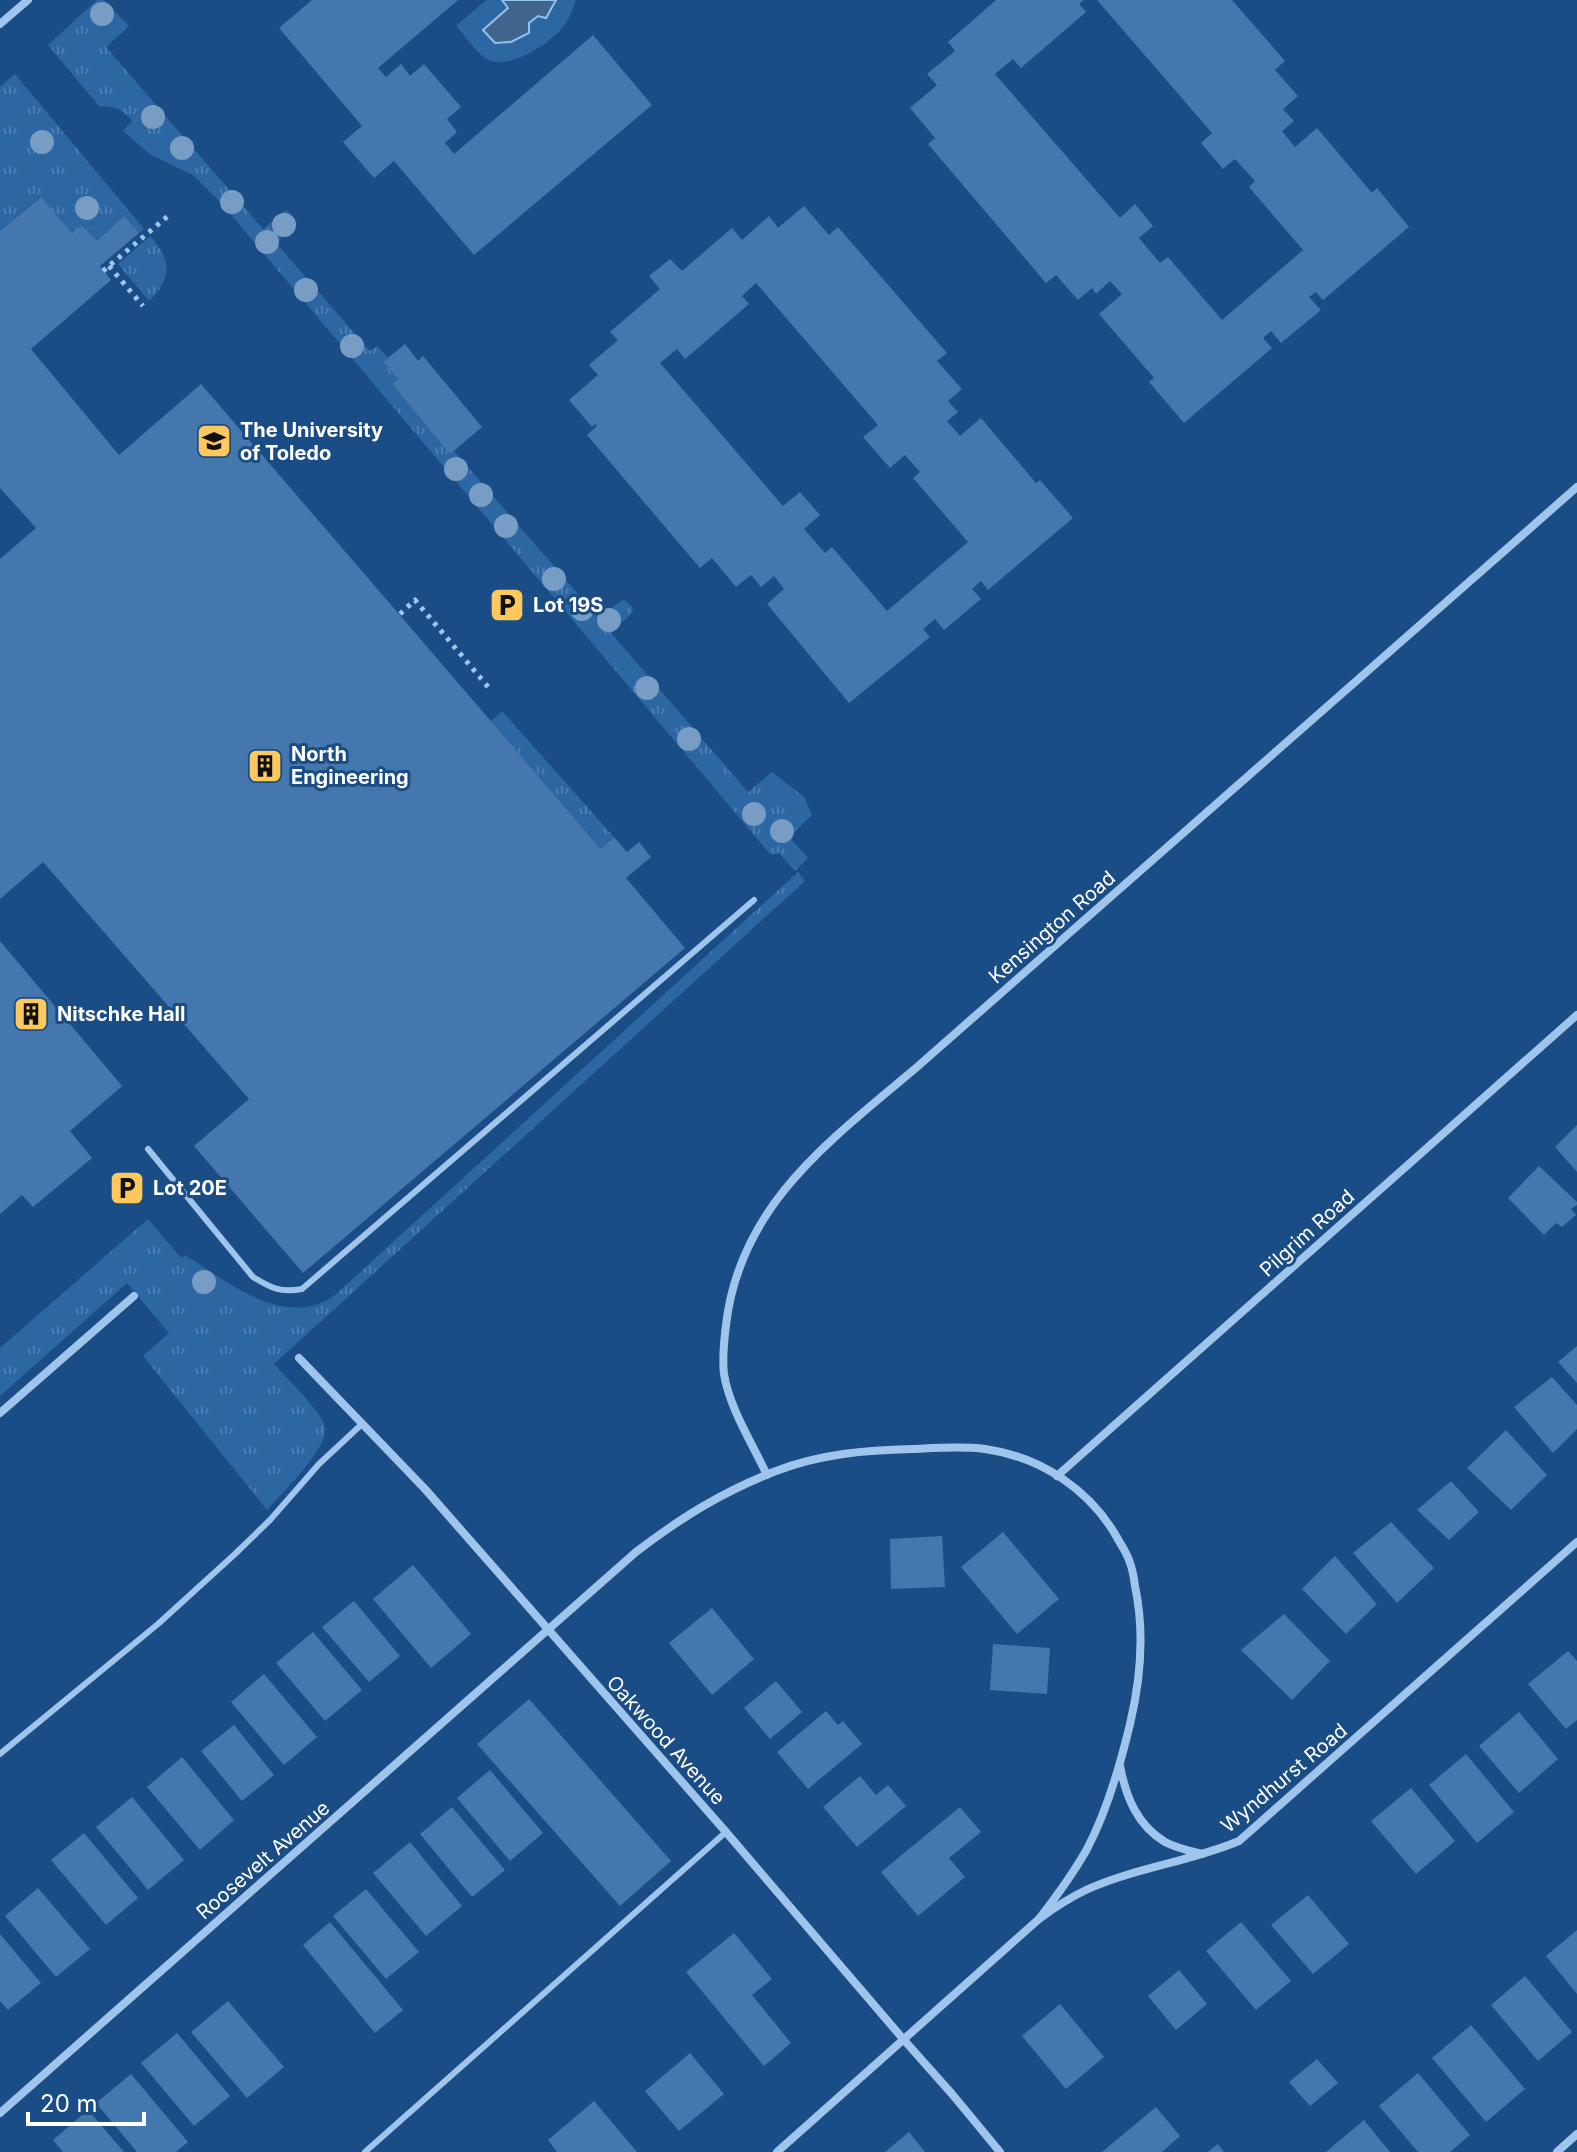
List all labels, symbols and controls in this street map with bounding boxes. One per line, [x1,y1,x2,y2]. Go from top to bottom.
place label: The University of Toledo [240,418,383,465]
school or university icon: The University of Toledo [195,422,233,460]
parking icon: Lot 19S [488,586,526,624]
place label: Lot 19S [533,593,603,617]
place label: North Engineering [291,742,409,789]
building icon: North Engineering [246,747,284,785]
street label: Kensington Road [984,866,1120,988]
building icon: Nitschke Hall [12,995,50,1033]
place label: Nitschke Hall [57,1002,185,1026]
parking icon: Lot 20E [108,1169,146,1207]
place label: Lot 20E [153,1176,227,1200]
street label: Pilgrim Road [1255,1184,1359,1282]
street label: Oakwood Avenue [602,1670,730,1810]
street label: Wyndhurst Road [1216,1718,1352,1838]
street label: Roosevelt Avenue [192,1796,334,1924]
scale bar [28,2076,144,2126]
text: 20 m [40,2089,98,2118]

